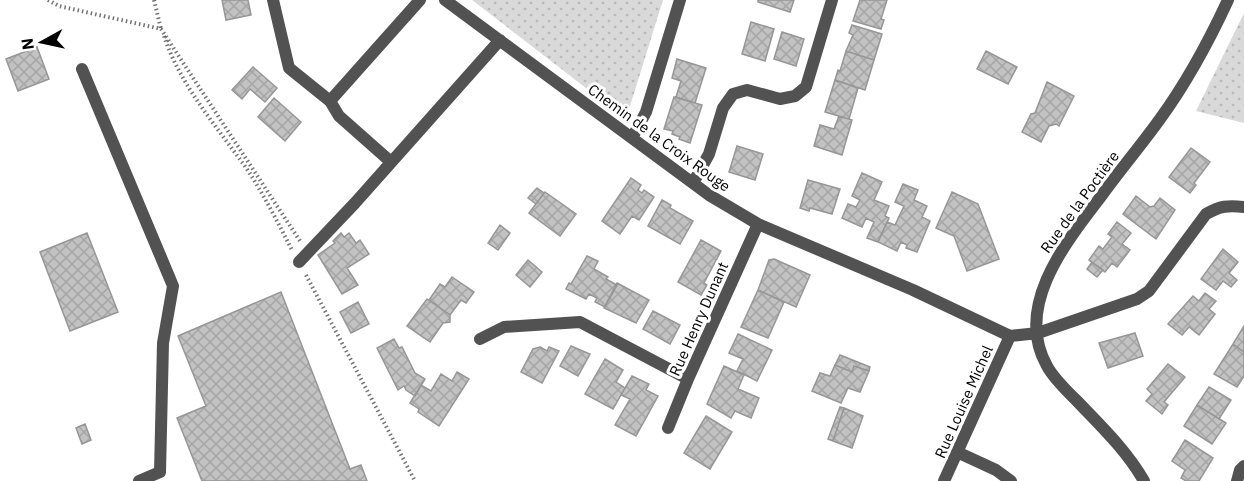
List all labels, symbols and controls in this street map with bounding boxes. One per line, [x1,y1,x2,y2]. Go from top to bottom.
north arrow [12,12,72,72]
text: N [16,37,38,51]
street label: Chemin de la Croix Rouge [584,80,734,196]
street label: Rue de la Poctière [1036,147,1123,257]
street label: Rue Henry Dunant [665,259,732,379]
street label: Rue Louise Michel [930,343,997,461]

